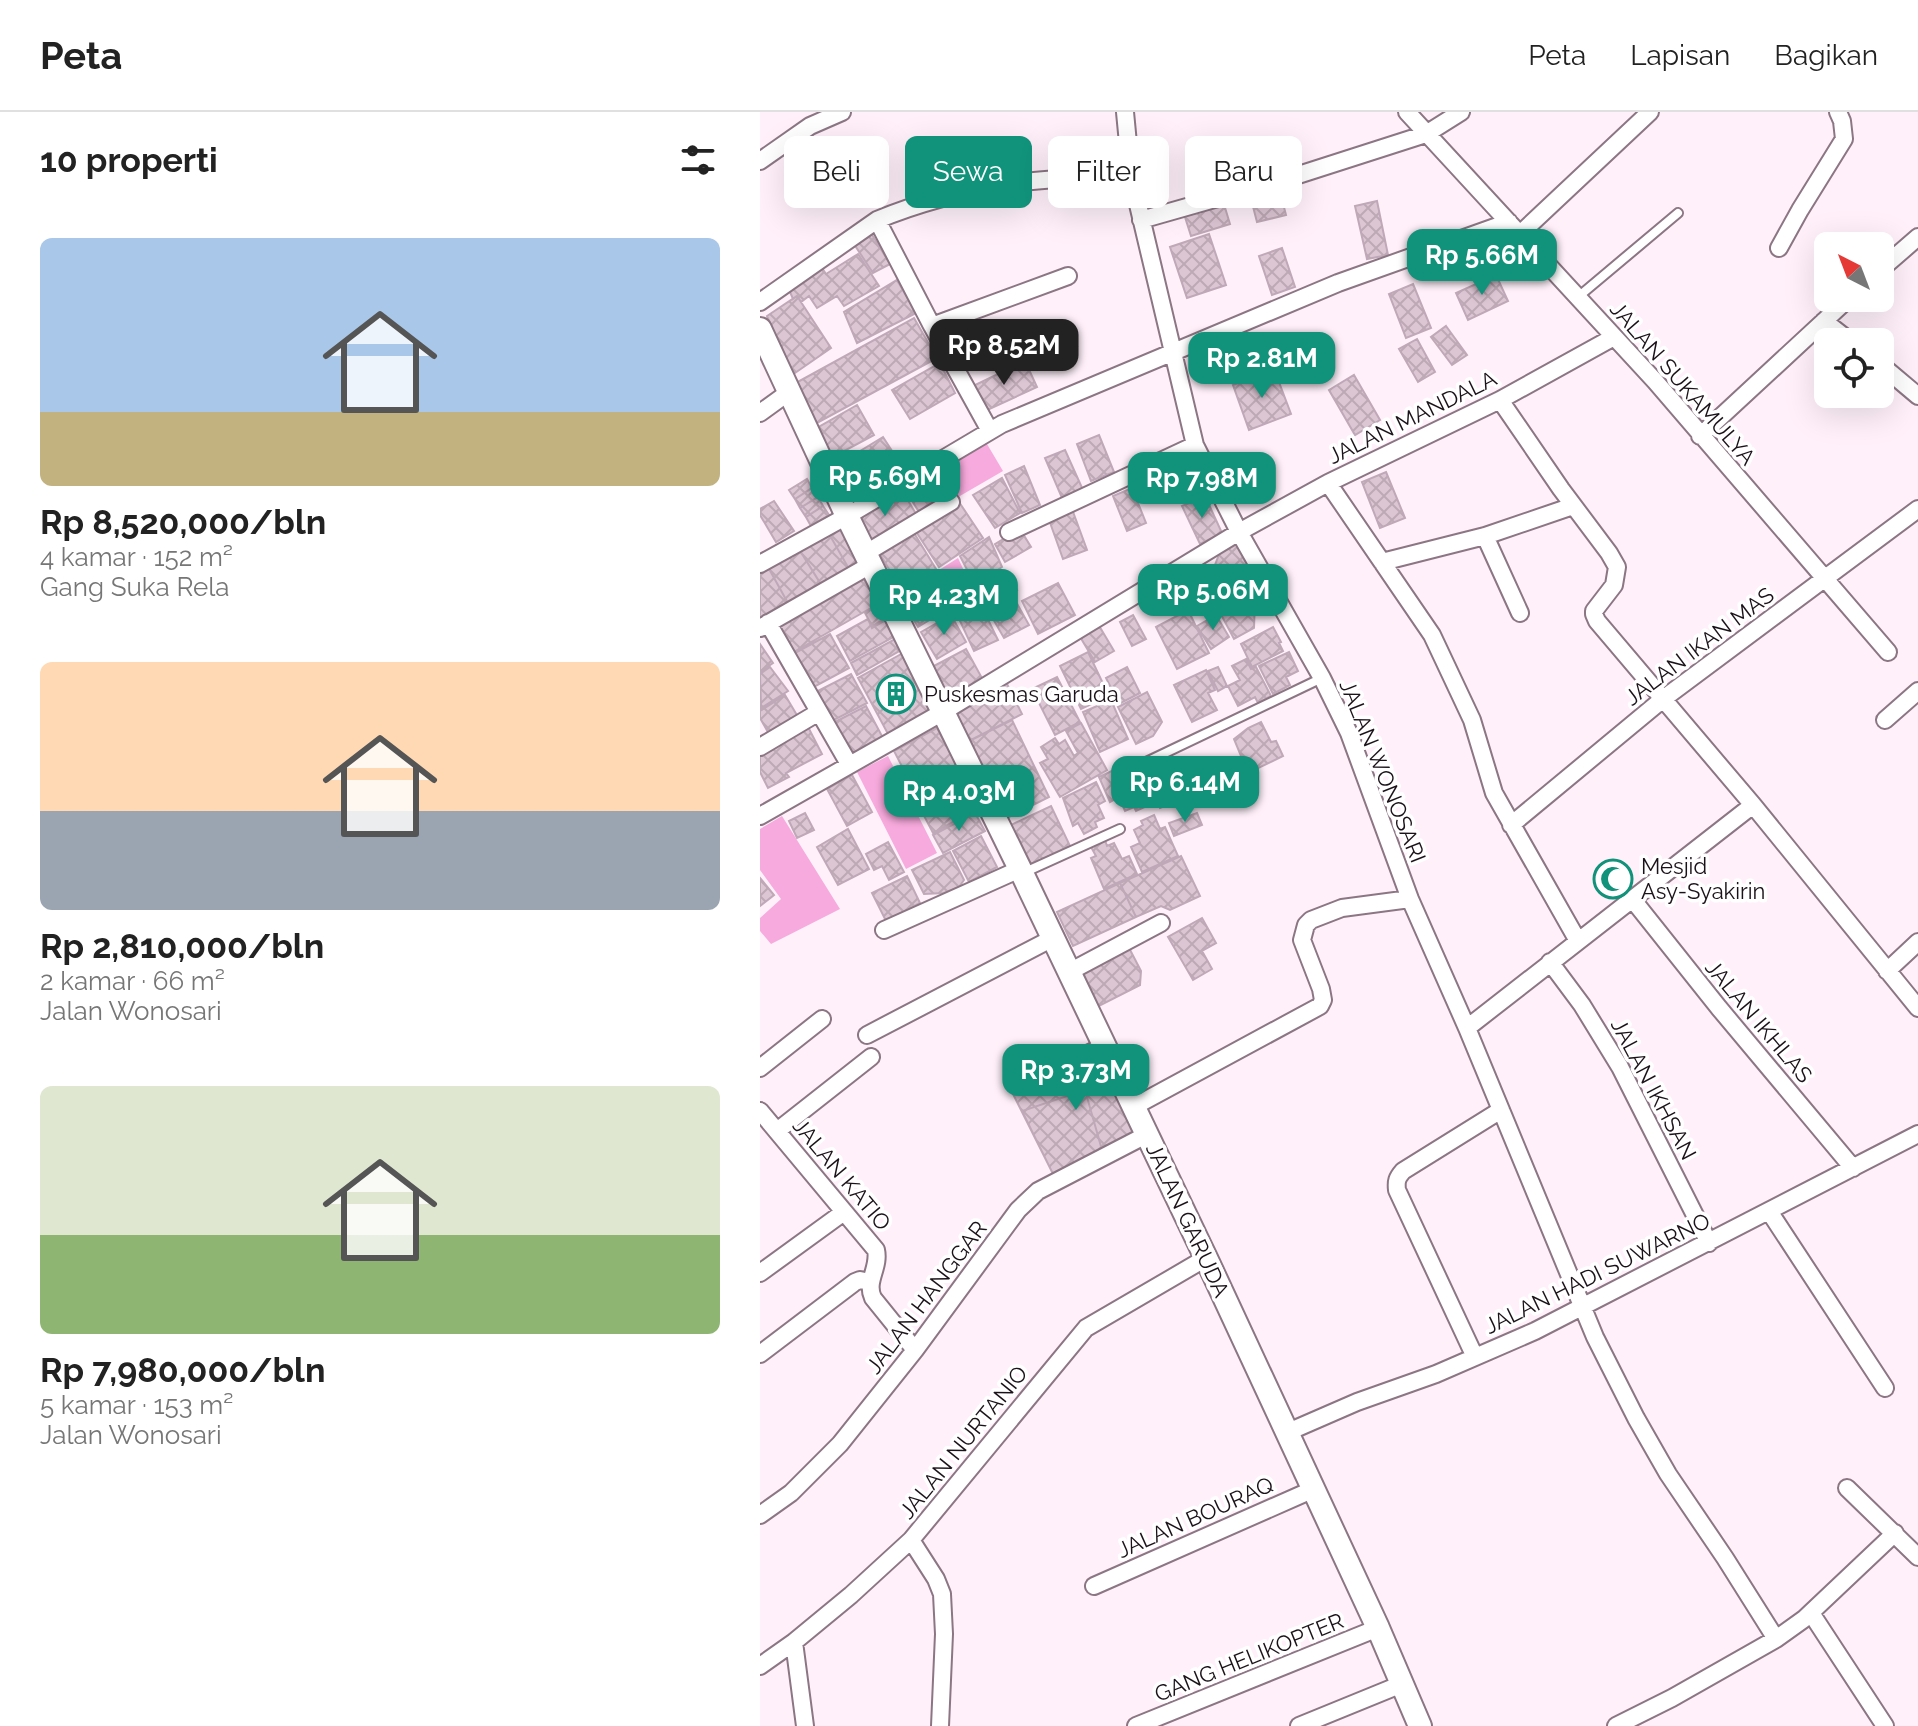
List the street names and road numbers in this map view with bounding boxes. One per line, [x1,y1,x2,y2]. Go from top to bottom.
street label: JALAN SUKAMULYA [1605,296,1761,470]
street label: JALAN MANDALA [1323,365,1501,469]
street label: JALAN IKAN MAS [1619,582,1779,710]
street label: JALAN WONOSARI [1334,676,1432,866]
street label: JALAN IKHLAS [1700,954,1818,1088]
street label: JALAN IKHSAN [1606,1014,1702,1164]
street label: JALAN KATIO [788,1113,896,1235]
street label: JALAN GARUDA [1141,1139,1235,1301]
street label: JALAN HADI SUWARNO [1480,1207,1714,1339]
street label: JALAN HANGGAR [860,1216,992,1378]
street label: JALAN NURTANIO [893,1360,1033,1524]
street label: JALAN BOURAQ [1113,1471,1277,1563]
street label: GANG HELIKOPTER [1151,1607,1347,1707]

